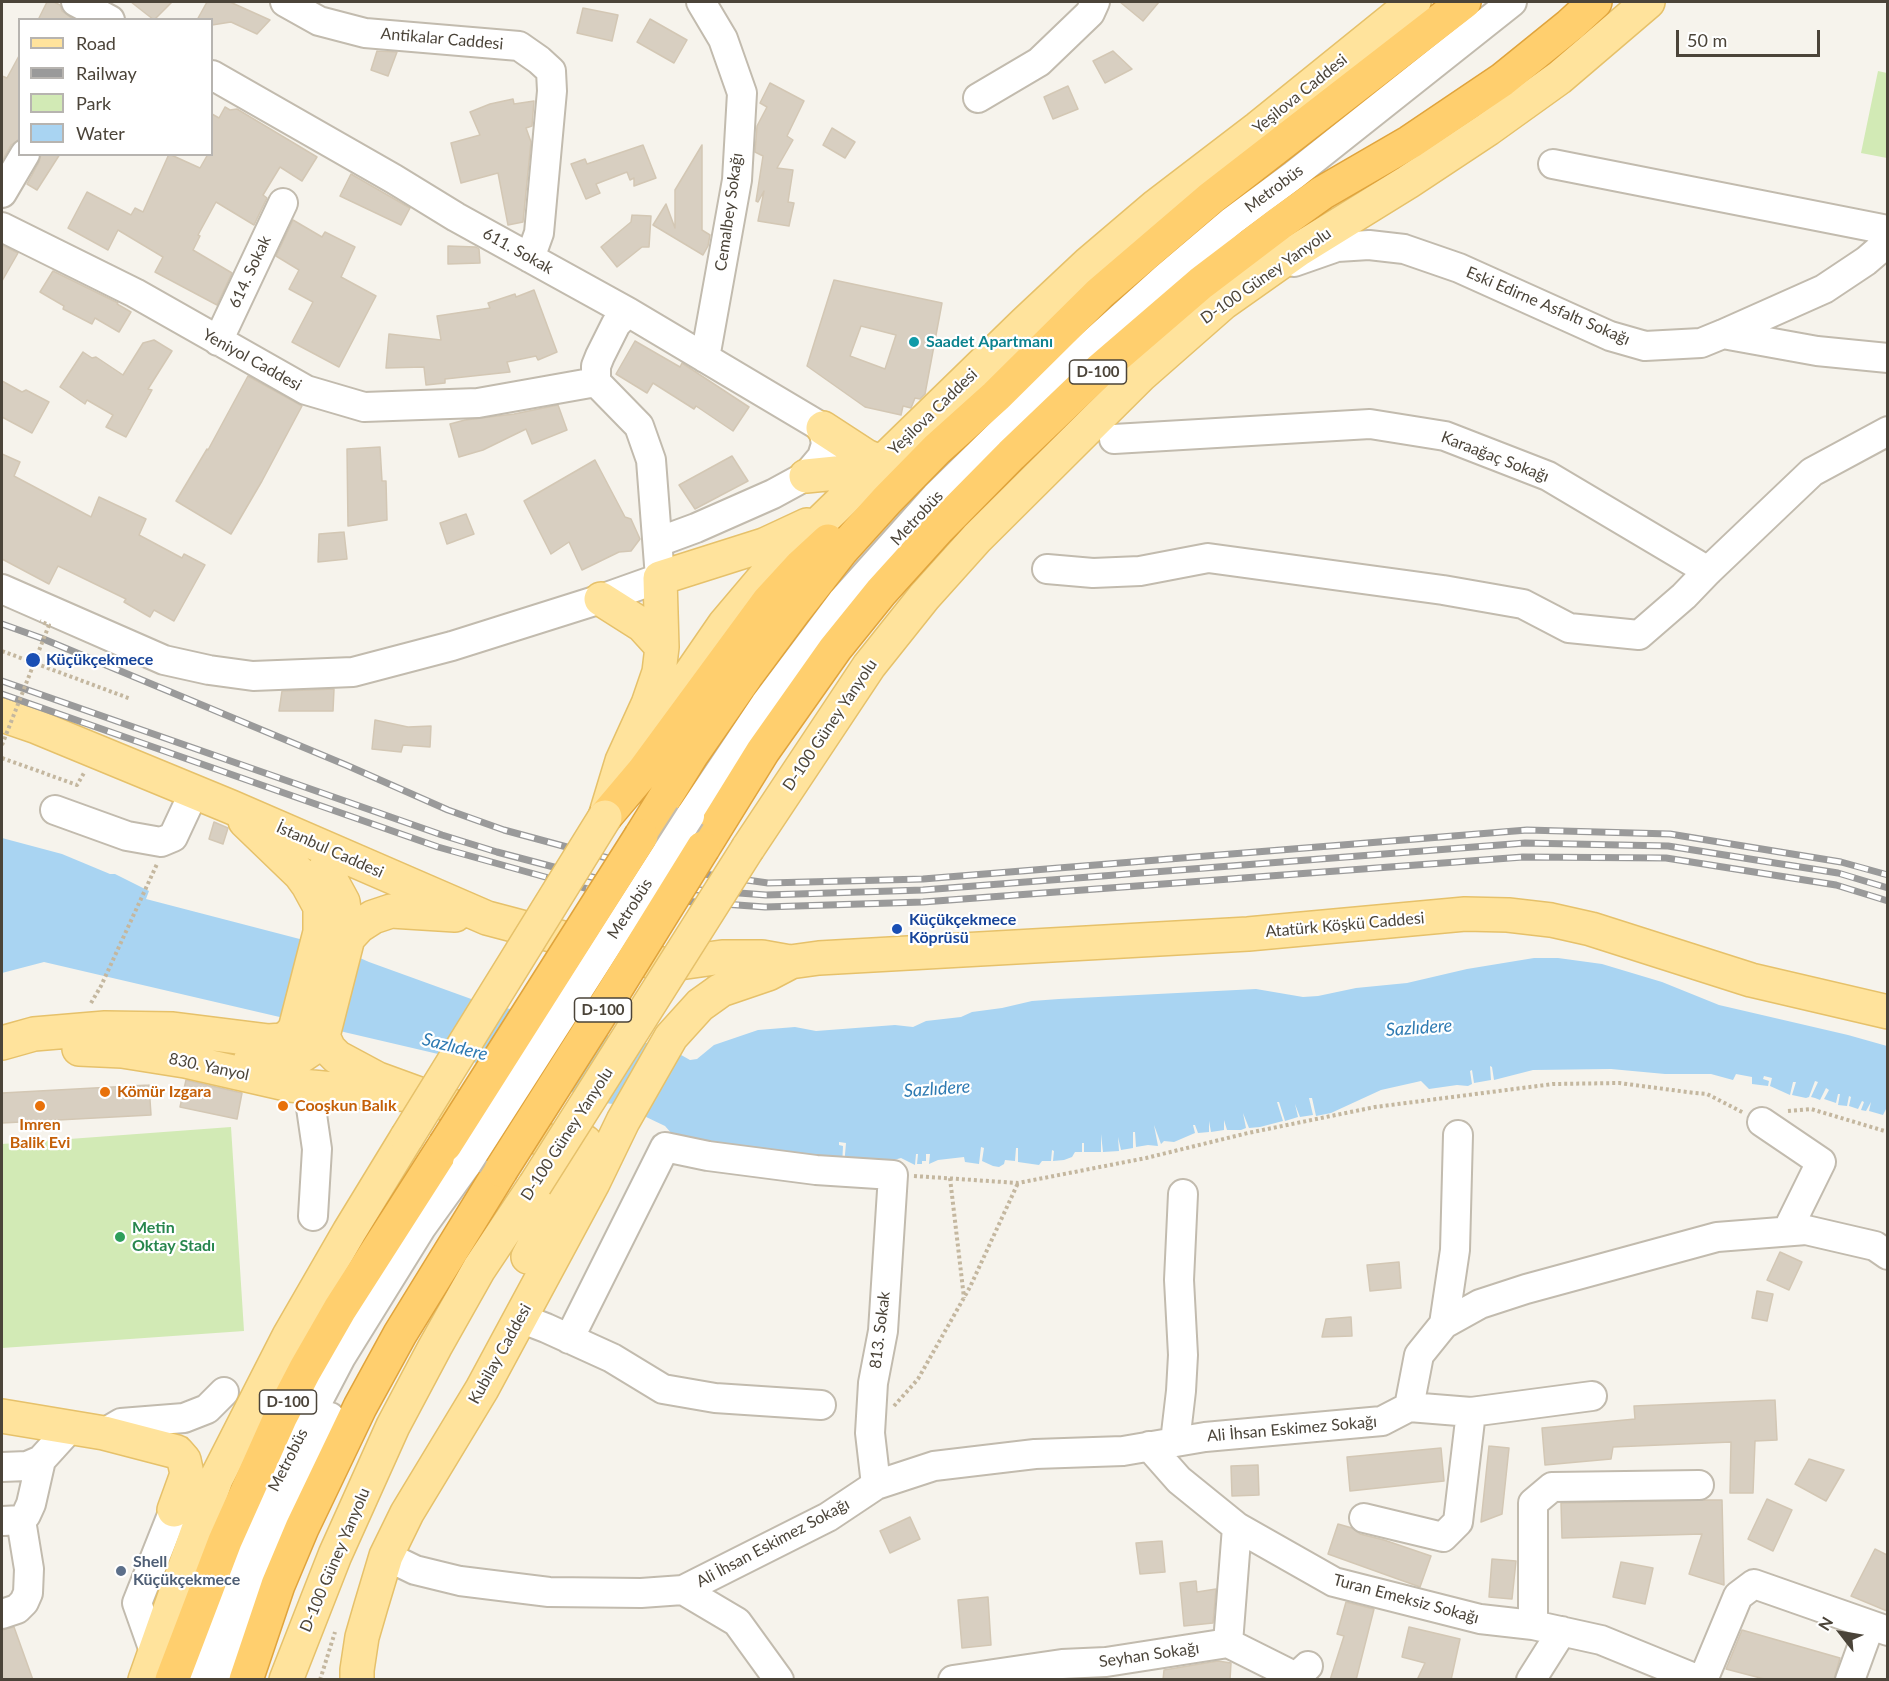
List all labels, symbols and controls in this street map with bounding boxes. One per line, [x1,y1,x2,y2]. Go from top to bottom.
legend [18,18,213,156]
scale bar [1679,18,1823,56]
street label: Antikalar Caddesi [380,24,504,54]
text: 50 m [1687,29,1727,51]
text: Road [76,32,116,54]
street label: Yeşilova Caddesi [1249,50,1351,138]
text: Railway [76,62,137,84]
text: Park [76,92,111,114]
text: Water [76,122,125,144]
street label: Cemalbey Sokağı [711,152,747,272]
street label: Metrobüs [1241,161,1307,217]
street label: 611. Sokak [479,224,557,278]
street label: D-100 Güney Yanyolu [1197,224,1335,328]
street label: 614. Sokak [225,233,275,311]
street label: Eski Edirne Asfaltı Sokağı [1463,263,1633,349]
street label: Yeniyol Caddesi [199,325,305,395]
place label: Saadet Apartmanı [926,332,1053,352]
marker: Saadet Apartmanı [907,335,921,349]
road number: D-100 [1070,360,1126,384]
street label: Yeşilova Caddesi [885,365,981,459]
street label: Karaağaç Sokağı [1438,428,1552,486]
street label: Metrobüs [887,487,947,549]
place label: Küçükçekmece [46,650,153,670]
marker: Küçükçekmece [24,651,42,669]
street label: D-100 Güney Yanyolu [779,656,881,794]
street label: İstanbul Caddesi [273,818,387,882]
street label: Metrobüs [603,875,657,943]
street label: Atatürk Köşkü Caddesi [1265,908,1425,942]
place label: Küçükçekmece Köprüsü [909,910,1016,948]
marker: Küçükçekmece Köprüsü [890,922,904,936]
road number: D-100 [574,998,632,1022]
water label: Sazlıdere [1385,1015,1453,1041]
water label: Sazlıdere [420,1028,490,1066]
street label: 830. Yanyol [167,1049,251,1085]
street label: D-100 Güney Yanyolu [517,1064,617,1204]
water label: Sazlıdere [903,1076,971,1102]
place label: Kömür Izgara [117,1082,211,1102]
marker: Kömür Izgara [98,1085,112,1099]
place label: Cooşkun Balık [295,1096,396,1116]
marker: Imren Balik Evi [33,1099,47,1113]
marker: Cooşkun Balık [276,1099,290,1113]
place label: Imren Balik Evi [10,1115,70,1153]
place label: Metin Oktay Stadı [132,1218,215,1256]
marker: Metin Oktay Stadı [113,1230,127,1244]
street label: 813. Sokak [866,1290,894,1370]
street label: Kubilay Caddesi [465,1301,535,1407]
road number: D-100 [260,1390,316,1414]
street label: Ali İhsan Eskimez Sokağı [1206,1412,1378,1446]
street label: Metrobüs [264,1425,312,1495]
street label: D-100 Güney Yanyolu [296,1485,374,1635]
street label: Ali İhsan Eskimez Sokağı [693,1494,853,1592]
place label: Shell Küçükçekmece [133,1552,240,1590]
marker: Shell Küçükçekmece [114,1564,128,1578]
street label: Turan Emeksiz Sokağı [1331,1570,1481,1628]
north arrow [1811,1603,1871,1663]
text: N [1814,1613,1836,1634]
street label: Seyhan Sokağı [1098,1638,1200,1672]

